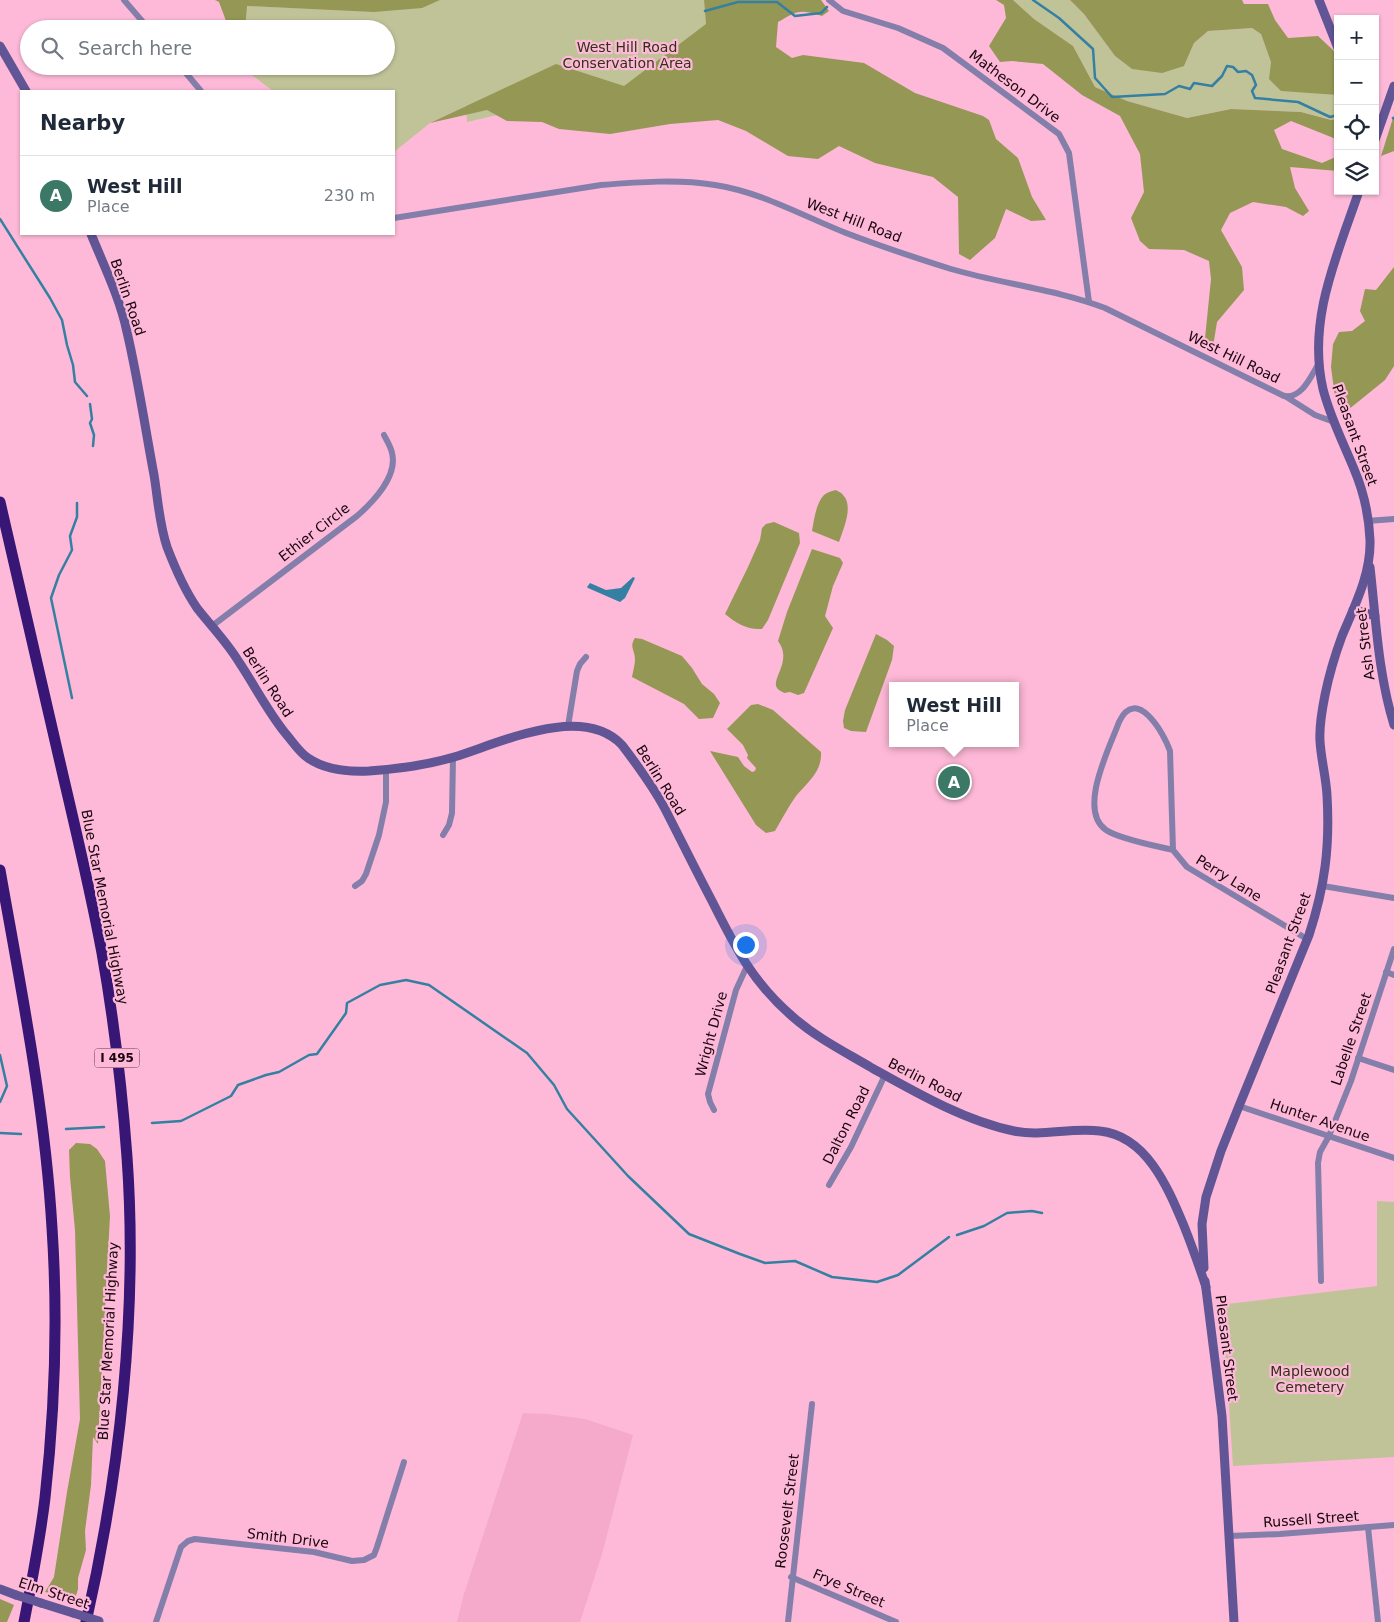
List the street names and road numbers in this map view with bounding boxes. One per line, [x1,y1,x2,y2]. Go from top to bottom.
street label: Matheson Drive [966,46,1064,126]
street label: West Hill Road [804,194,904,246]
street label: Berlin Road [107,256,149,338]
street label: West Hill Road [1185,328,1283,386]
street label: Pleasant Street [1329,382,1381,488]
street label: Ethier Circle [275,499,353,565]
street label: Ash Street [1353,606,1377,681]
street label: Berlin Road [239,644,297,720]
street label: Berlin Road [633,742,689,818]
street label: Blue Star Memorial Highway [78,808,132,1006]
street label: Perry Lane [1193,851,1265,905]
street label: Pleasant Street [1262,890,1314,996]
street label: Wright Drive [692,989,730,1079]
street label: Labelle Street [1328,990,1375,1088]
road number: I 495 [94,1048,140,1068]
street label: Berlin Road [886,1055,964,1105]
street label: Dalton Road [819,1083,873,1167]
street label: Hunter Avenue [1268,1095,1372,1145]
street label: Blue Star Memorial Highway [95,1241,121,1441]
street label: Pleasant Street [1213,1294,1242,1402]
street label: Roosevelt Street [772,1452,802,1569]
street label: Russell Street [1263,1508,1360,1530]
street label: Smith Drive [246,1525,330,1551]
street label: Frye Street [811,1566,888,1611]
street label: Elm Street [17,1574,92,1612]

